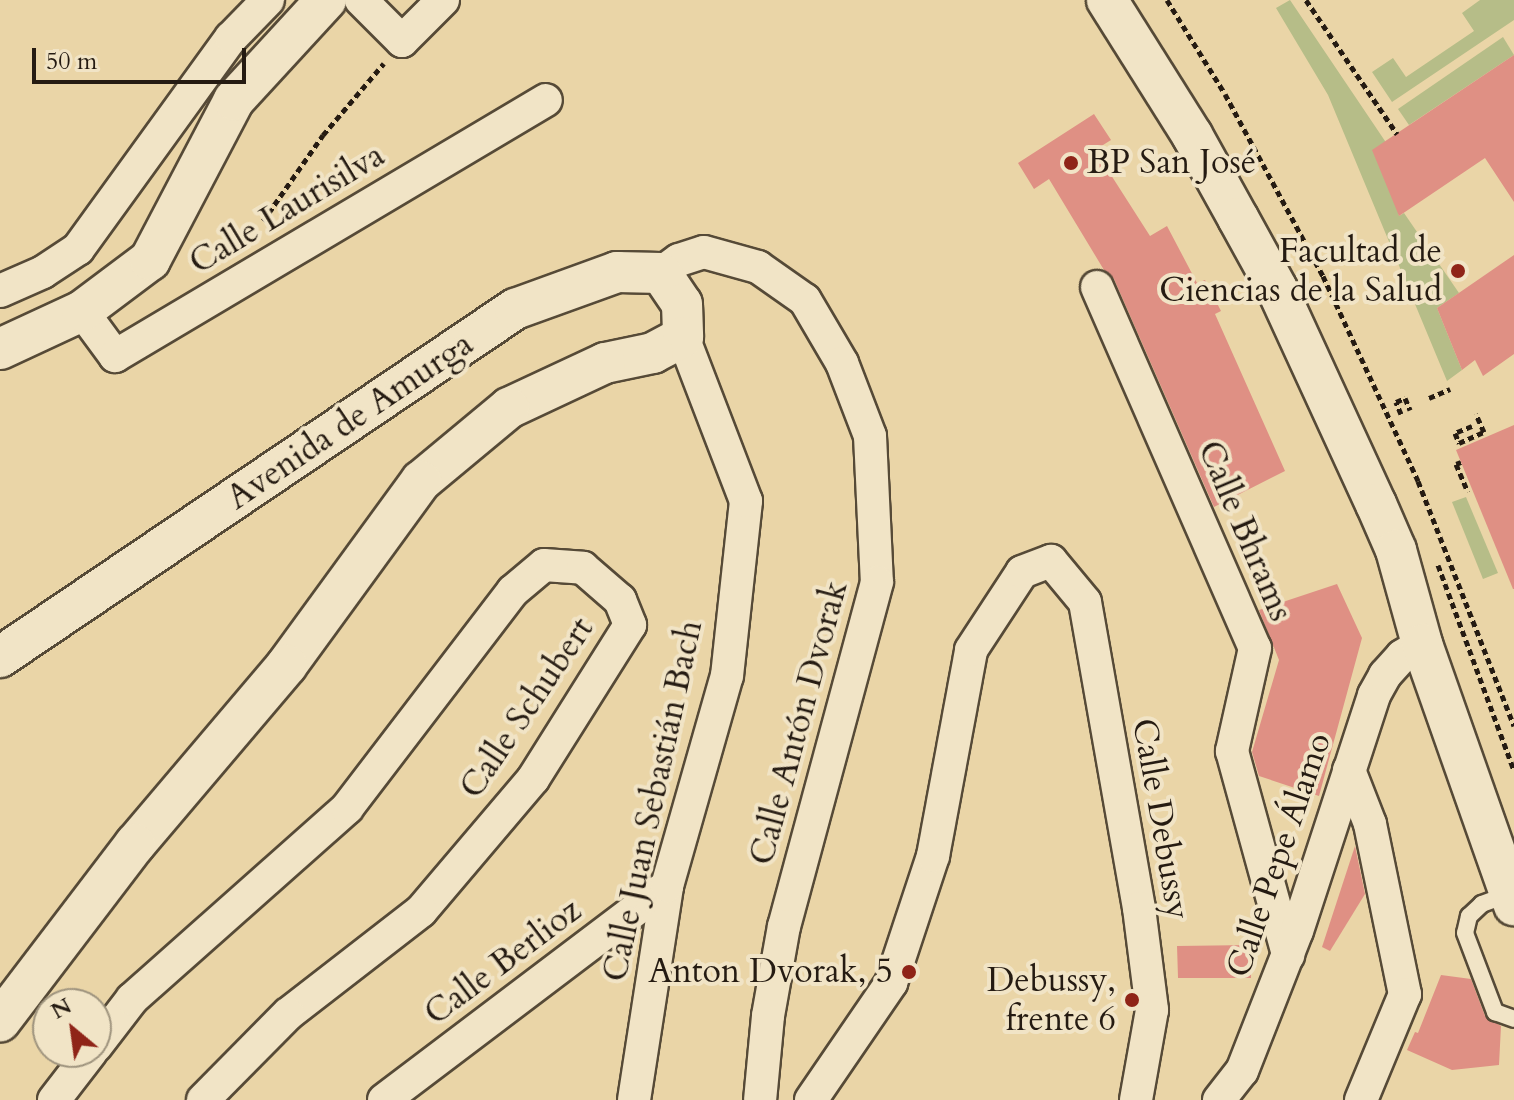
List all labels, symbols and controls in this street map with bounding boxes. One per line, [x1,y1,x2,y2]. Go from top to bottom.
scale bar [36,32,250,82]
text: 50 m [46,45,97,78]
street label: Calle Laurisilva [182,135,392,283]
place label: BP San José [1087,143,1256,183]
marker: BP San José [1062,154,1080,172]
place label: Facultad de Ciencias de la Salud [1159,231,1442,310]
marker: Facultad de Ciencias de la Salud [1449,262,1467,280]
street label: Avenida de Amurga [219,324,481,518]
street label: Calle Bhrams [1189,435,1301,627]
street label: Calle Antón Dvorak [741,577,857,869]
street label: Calle Schubert [452,610,602,806]
street label: Calle Juan Sebastián Bach [595,617,711,985]
street label: Calle Debussy [1123,715,1199,923]
street label: Calle Pepe Álamo [1218,728,1340,982]
street label: Calle Berlioz [417,890,589,1034]
place label: Anton Dvorak, 5 [648,952,893,992]
place label: Debussy, frente 6 [987,960,1116,1040]
marker: Anton Dvorak, 5 [900,963,918,981]
north arrow [32,988,112,1068]
text: N [46,991,77,1027]
marker: Debussy, frente 6 [1123,991,1141,1009]

